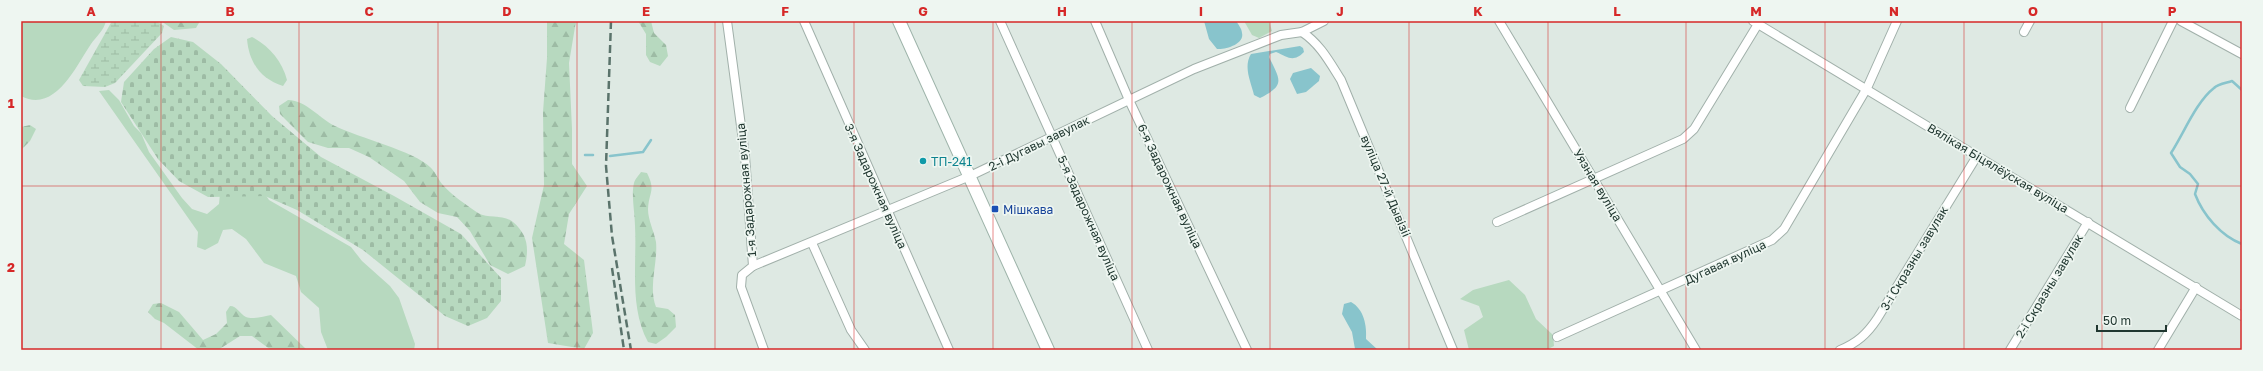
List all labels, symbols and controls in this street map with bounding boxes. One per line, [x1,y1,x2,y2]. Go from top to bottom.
text: A [86,3,96,19]
text: B [225,3,235,19]
text: C [364,3,374,19]
text: D [502,3,512,19]
text: E [642,3,650,19]
text: F [781,3,789,19]
text: G [918,3,928,19]
text: H [1057,3,1067,19]
text: I [1199,3,1203,19]
text: J [1336,3,1344,19]
text: K [1473,3,1483,19]
text: L [1613,3,1621,19]
text: M [1750,3,1762,19]
text: N [1889,3,1899,19]
text: O [2028,3,2038,19]
text: P [2168,3,2177,19]
text: 1 [8,95,15,111]
street label: 2-і Дугавы завулак [986,112,1092,174]
street label: Вялікая Біцялёўская вуліца [1925,120,2071,216]
street label: 3-я Задарожная вуліца [842,121,910,251]
street label: 6-я Задарожная вуліца [1135,121,1205,251]
street label: 1-я Задарожная вуліца [733,122,759,258]
street label: вуліца 27-й Дывізіі [1358,133,1414,239]
street label: Уязная вуліца [1570,146,1626,224]
street label: 5-я Задарожная вуліца [1055,153,1123,283]
place label: ТП-241 [931,154,972,169]
marker: ТП-241 [918,156,928,166]
place label: Мішкава [1003,202,1053,217]
street label: 3-і Скразны завулак [1877,203,1951,313]
marker: Мішкава [990,204,1000,214]
street label: 2-і Скразны завулак [2012,231,2086,341]
street label: Дугавая вуліца [1682,237,1768,287]
text: 2 [7,259,15,275]
scale bar [2097,307,2166,333]
text: 50 m [2103,313,2131,328]

